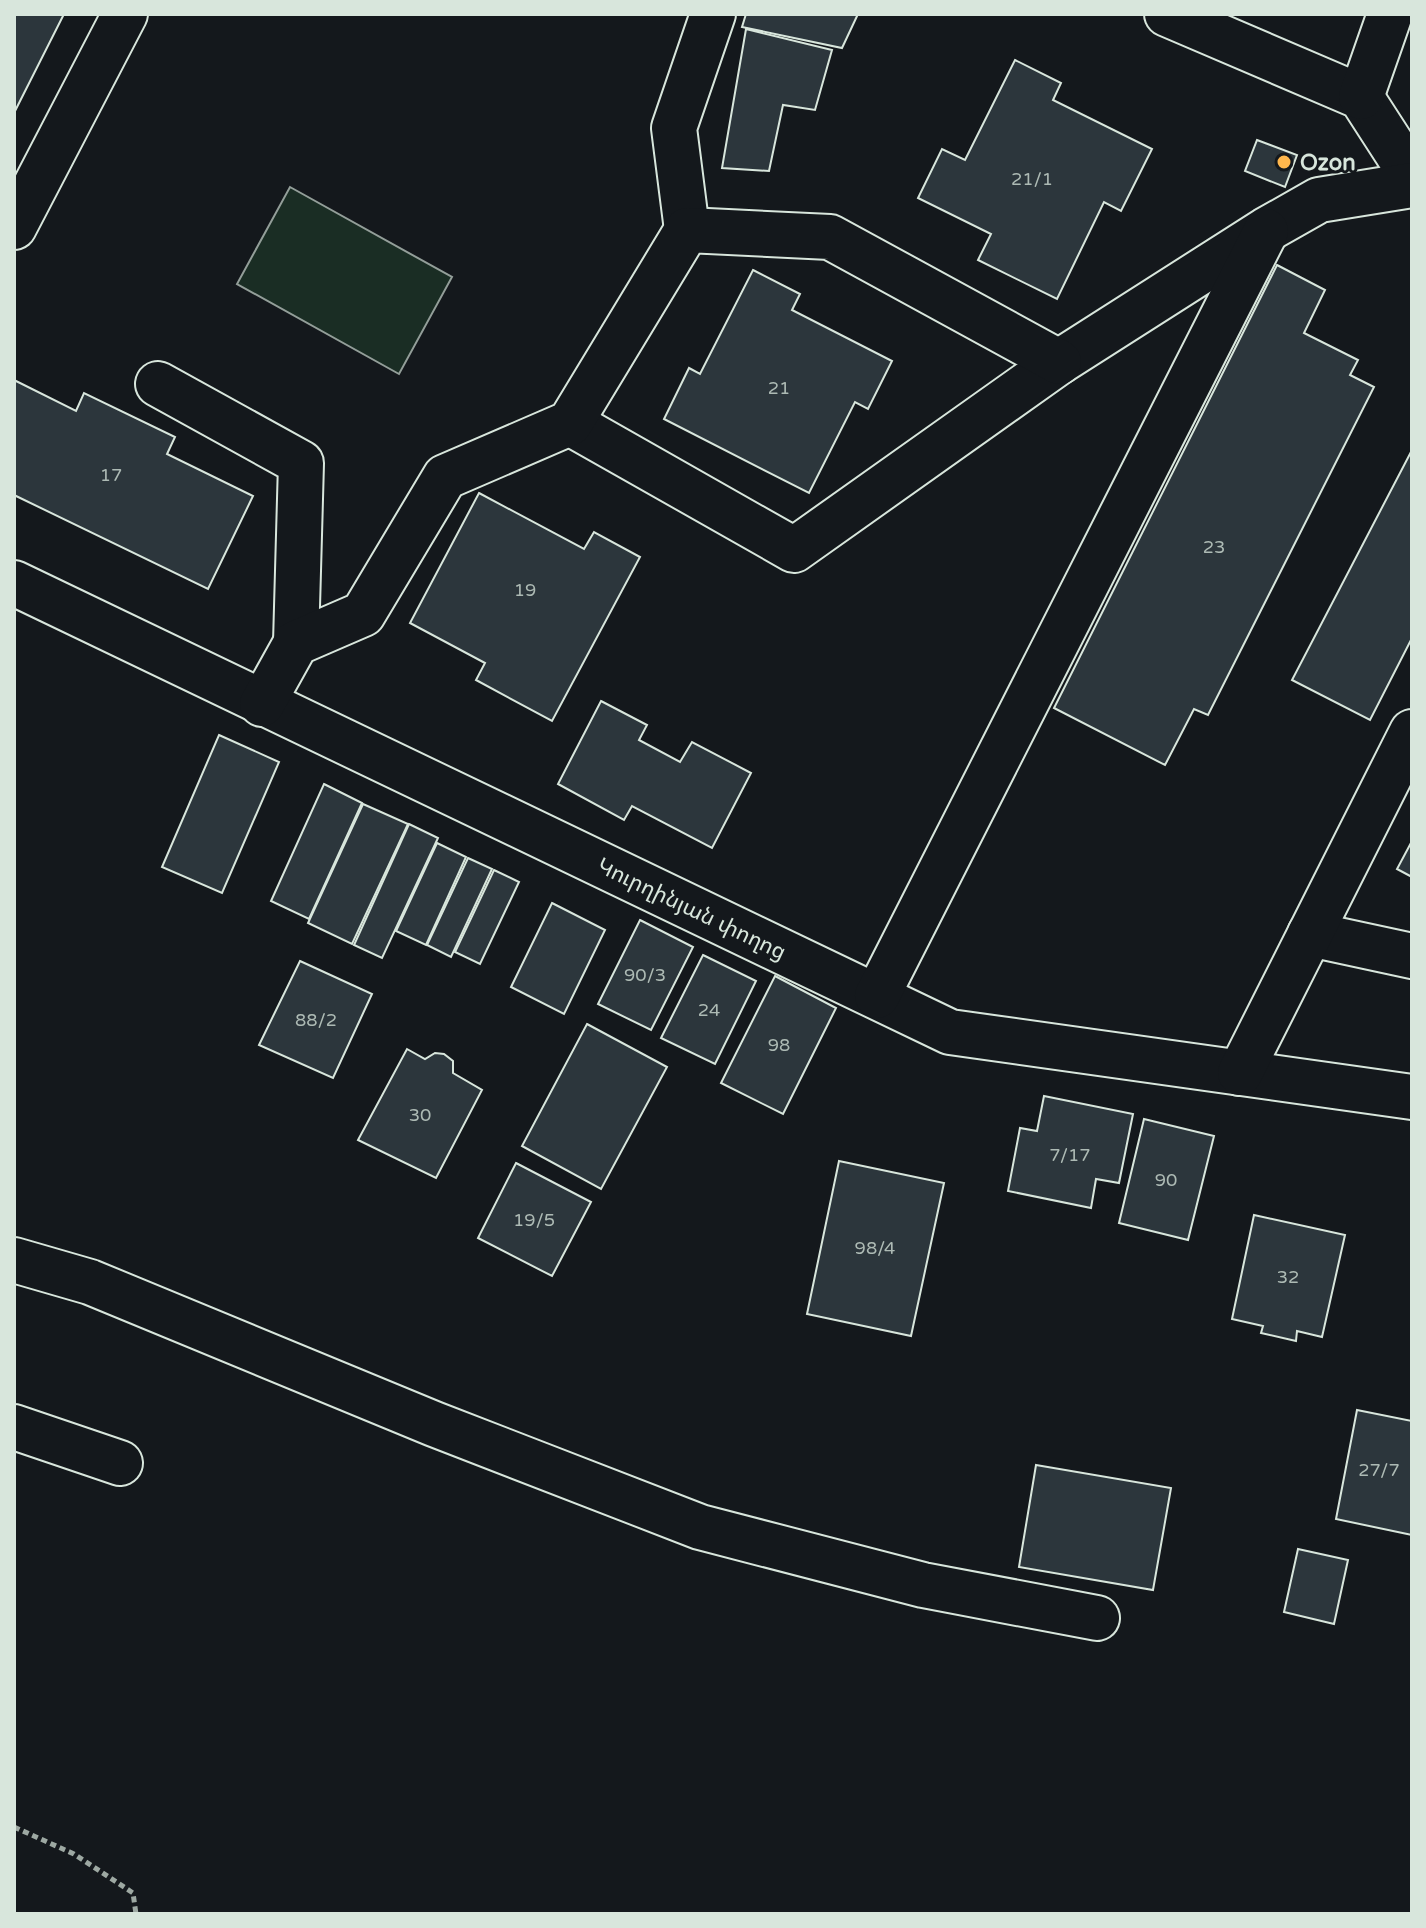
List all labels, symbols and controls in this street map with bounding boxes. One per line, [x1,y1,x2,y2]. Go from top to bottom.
place label: Ozon [1300,150,1356,176]
marker: Ozon [1275,153,1293,171]
house number: 21/1 [1011,168,1053,190]
house number: 21 [768,377,790,399]
house number: 17 [100,464,122,486]
house number: 23 [1203,536,1225,558]
house number: 19 [514,579,536,601]
street label: Կուրղինյան փողոց [593,853,790,965]
house number: 90/3 [624,964,666,986]
house number: 24 [698,999,720,1021]
house number: 88/2 [295,1009,337,1031]
house number: 98 [768,1034,790,1056]
house number: 30 [409,1104,431,1126]
house number: 7/17 [1049,1144,1091,1166]
house number: 90 [1155,1169,1177,1191]
house number: 19/5 [513,1209,555,1231]
house number: 98/4 [855,1237,895,1259]
house number: 32 [1277,1266,1299,1288]
house number: 27/7 [1358,1459,1400,1481]

